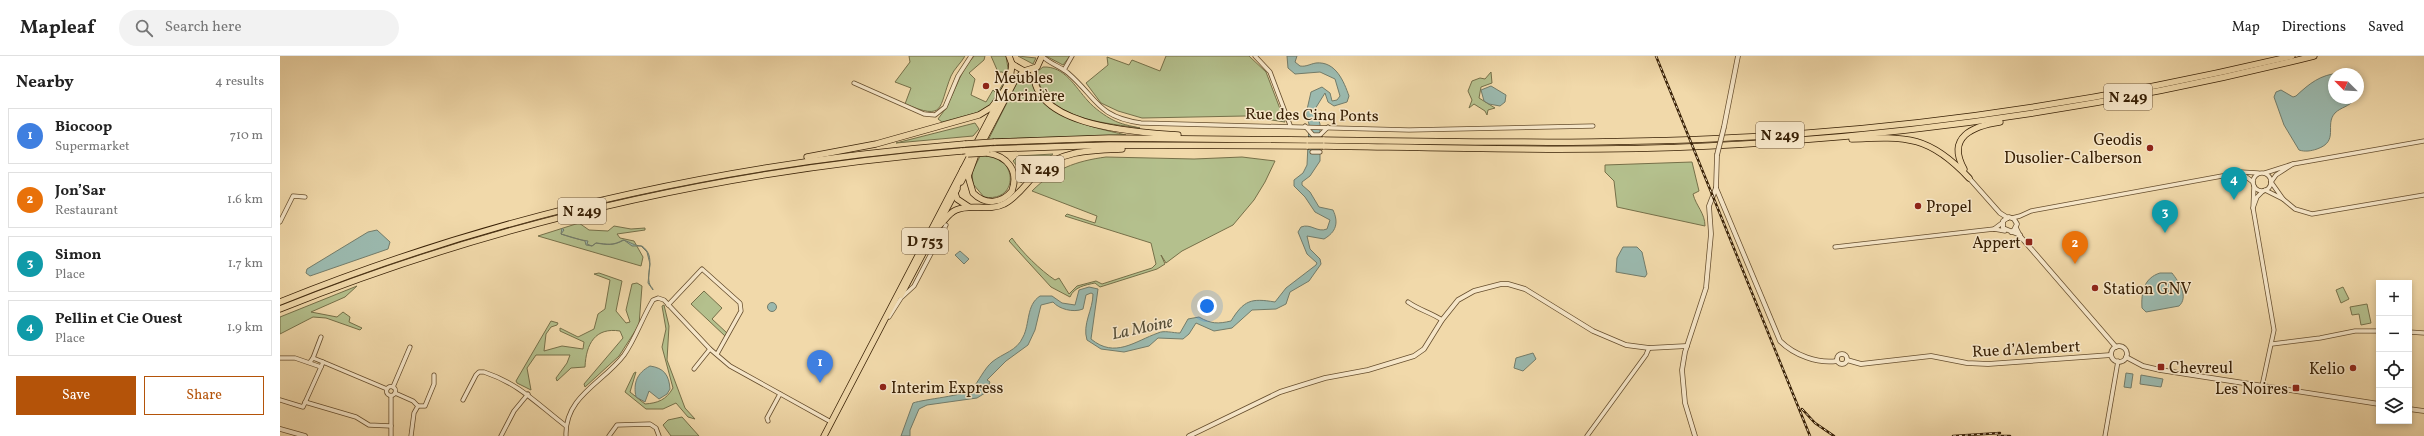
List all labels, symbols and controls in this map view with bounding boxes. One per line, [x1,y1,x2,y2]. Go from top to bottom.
search box [119,10,399,46]
text: Mapleaf [20,15,95,41]
icon: search [133,17,155,39]
text: Search here [165,17,242,38]
text: Map [2232,18,2260,37]
text: Directions [2282,18,2346,37]
text: Saved [2368,18,2404,37]
place label: Meubles Morinière [994,68,1065,108]
north arrow [2328,68,2364,104]
text: Nearby [16,71,74,94]
text: 4 results [215,73,264,91]
marker: Meubles Morinière [981,81,991,91]
road number: N 249 [2104,84,2152,110]
street label: Rue des Cinq Ponts [1245,104,1379,128]
text: Biocoop [55,117,112,138]
road number: N 249 [1756,122,1804,148]
text: 1 [27,127,33,145]
text: 710 m [230,127,263,145]
place label: Geodis Dusolier-Calberson [2004,130,2142,170]
text: Supermarket [55,138,130,156]
marker: Geodis Dusolier-Calberson [2145,143,2155,153]
road number: N 249 [1016,156,1064,182]
pin: 4 [2221,167,2247,200]
text: Jon’Sar [55,181,106,202]
text: 2 [27,191,33,209]
text: 1.6 km [227,191,263,209]
place label: Propel [1926,197,1972,219]
road number: N 249 [558,198,606,224]
pin: 3 [2152,200,2178,233]
marker: Propel [1913,201,1923,211]
text: Restaurant [55,202,118,220]
road number: D 753 [902,228,948,254]
pin: 2 [2062,231,2088,264]
place label: Appert [1972,233,2021,255]
marker: Appert [2024,237,2034,247]
text: Simon [55,245,101,266]
text: 3 [27,255,33,273]
text: 1.7 km [228,255,263,273]
text: Place [55,266,85,284]
place label: Station GNV [2103,279,2191,301]
map controls [2376,280,2412,424]
button: + [2376,280,2412,316]
marker: Station GNV [2090,283,2100,293]
your location [1197,296,1217,316]
text: Pellin et Cie Ouest [55,309,182,330]
water label: La Moine [1110,311,1176,346]
button: − [2376,316,2412,352]
text: 4 [26,319,34,337]
text: 1.9 km [227,319,263,337]
text: Place [55,330,85,348]
street label: Rue d’Alembert [1971,336,2081,364]
pin: 1 [807,350,833,383]
button: locate [2376,352,2412,388]
place label: Chevreul [2169,358,2233,380]
place label: Kelio [2309,359,2345,381]
marker: Chevreul [2156,362,2166,372]
marker: Kelio [2348,363,2358,373]
button: Save [16,376,136,415]
button: Share [144,376,264,415]
place label: Interim Express [891,378,1003,400]
place label: Les Noires [2215,379,2288,401]
marker: Interim Express [878,382,888,392]
marker: Les Noires [2291,383,2301,393]
button: layers [2376,388,2412,424]

